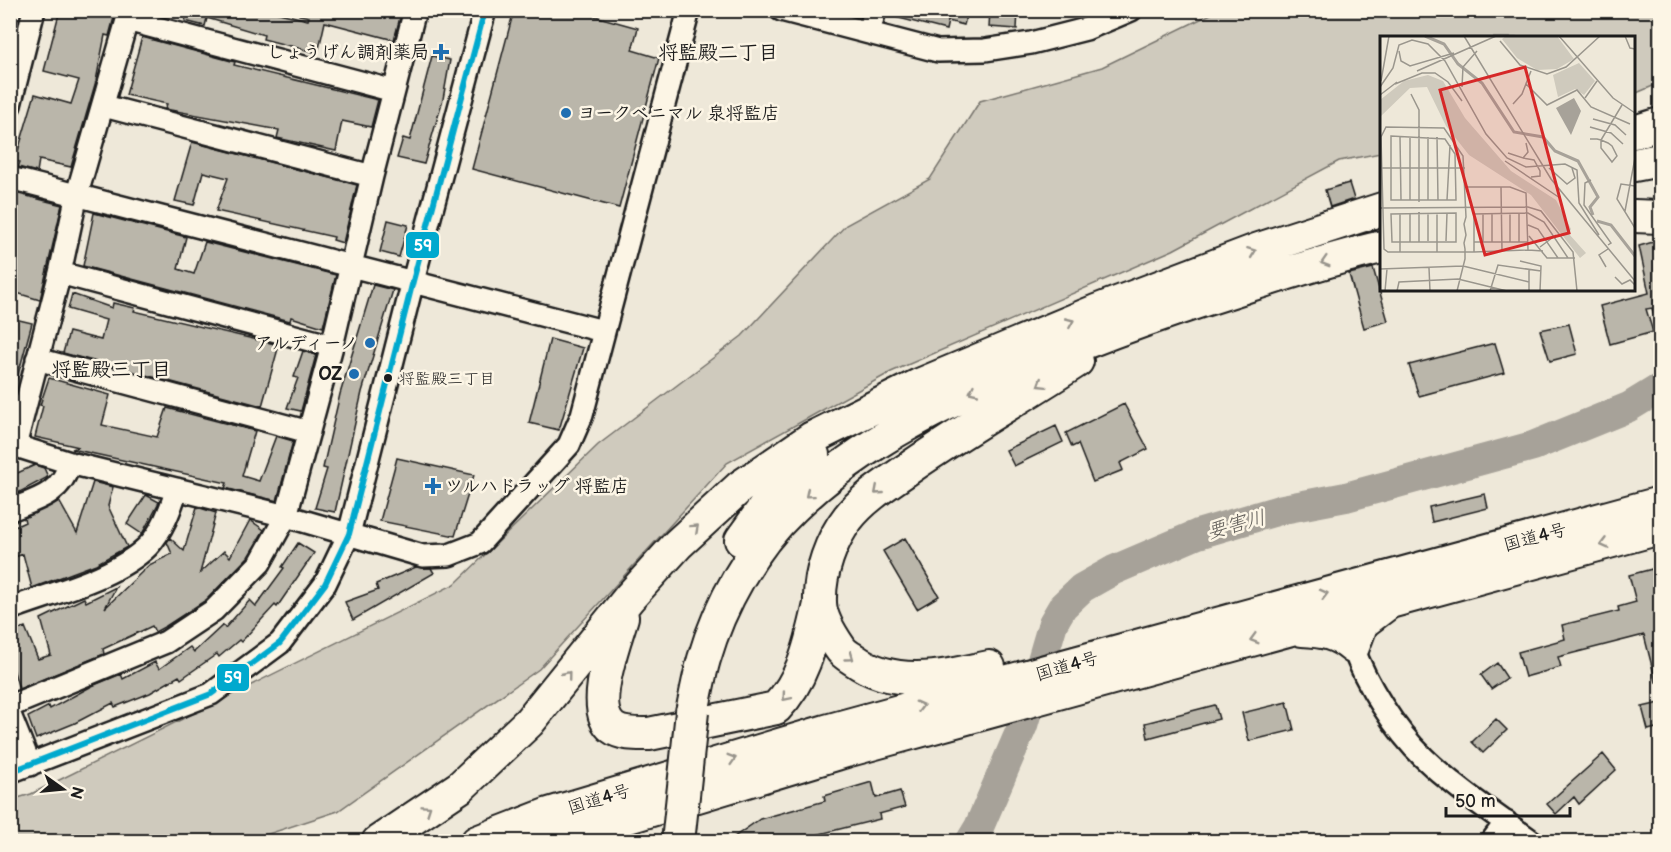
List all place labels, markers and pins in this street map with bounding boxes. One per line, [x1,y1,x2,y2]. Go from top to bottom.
place label: しょうげん調剤薬局 [267,42,429,63]
marker: しょうげん調剤薬局 [434,45,448,59]
place label: ヨークベニマル 泉将監店 [578,103,779,124]
marker: ヨークベニマル 泉将監店 [559,106,573,120]
place label: アルディーノ [255,333,358,354]
marker: アルディーノ [363,336,377,350]
place label: OZ [318,364,342,385]
marker: OZ [347,367,361,381]
place label: 将監殿三丁目 [399,370,495,389]
marker: 将監殿三丁目 [382,372,394,384]
place label: ツルハドラッグ 将監店 [445,476,629,497]
marker: ツルハドラッグ 将監店 [426,479,440,493]

